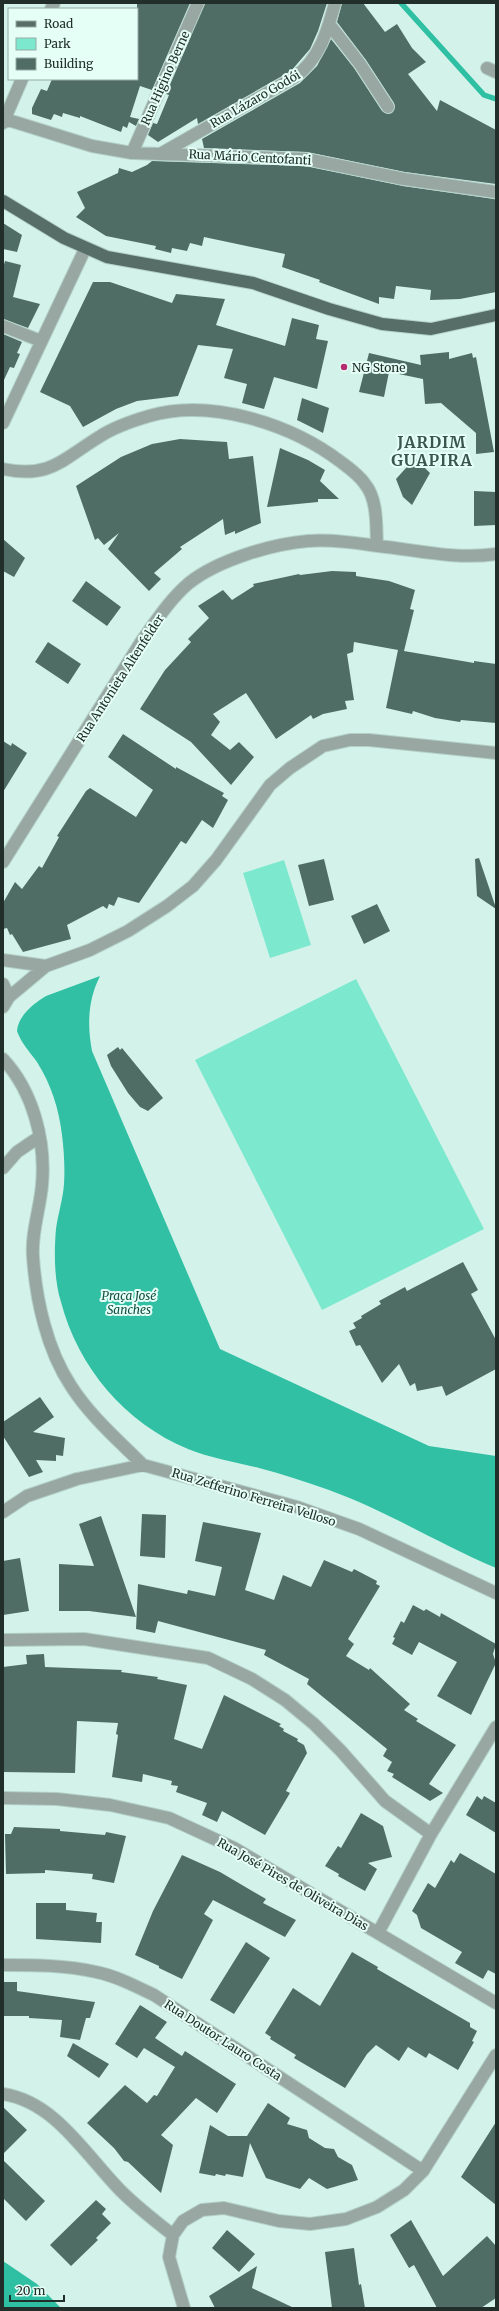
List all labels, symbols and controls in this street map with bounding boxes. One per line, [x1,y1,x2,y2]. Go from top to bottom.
legend [8,8,138,80]
text: Road [44,16,73,31]
street label: Rua Higino Berne [137,29,193,127]
text: Park [44,36,71,51]
text: Building [44,56,94,71]
street label: Rua Lázaro Godói [207,67,303,131]
street label: Rua Mário Centofanti [188,146,312,168]
place label: NG Stone [352,360,406,375]
marker: NG Stone [339,362,349,372]
district label: JARDIM GUAPIRA [391,432,473,470]
street label: Rua Antonieta Altenfelder [73,611,167,745]
park label: Praça José Sanches [102,1288,157,1317]
street label: Rua Zefferino Ferreira Velloso [170,1465,338,1529]
street label: Rua José Pires de Oliveira Dias [215,1835,371,1934]
street label: Rua Doutor Lauro Costa [162,1997,285,2084]
scale bar [10,2277,64,2303]
text: 20 m [16,2283,45,2298]

